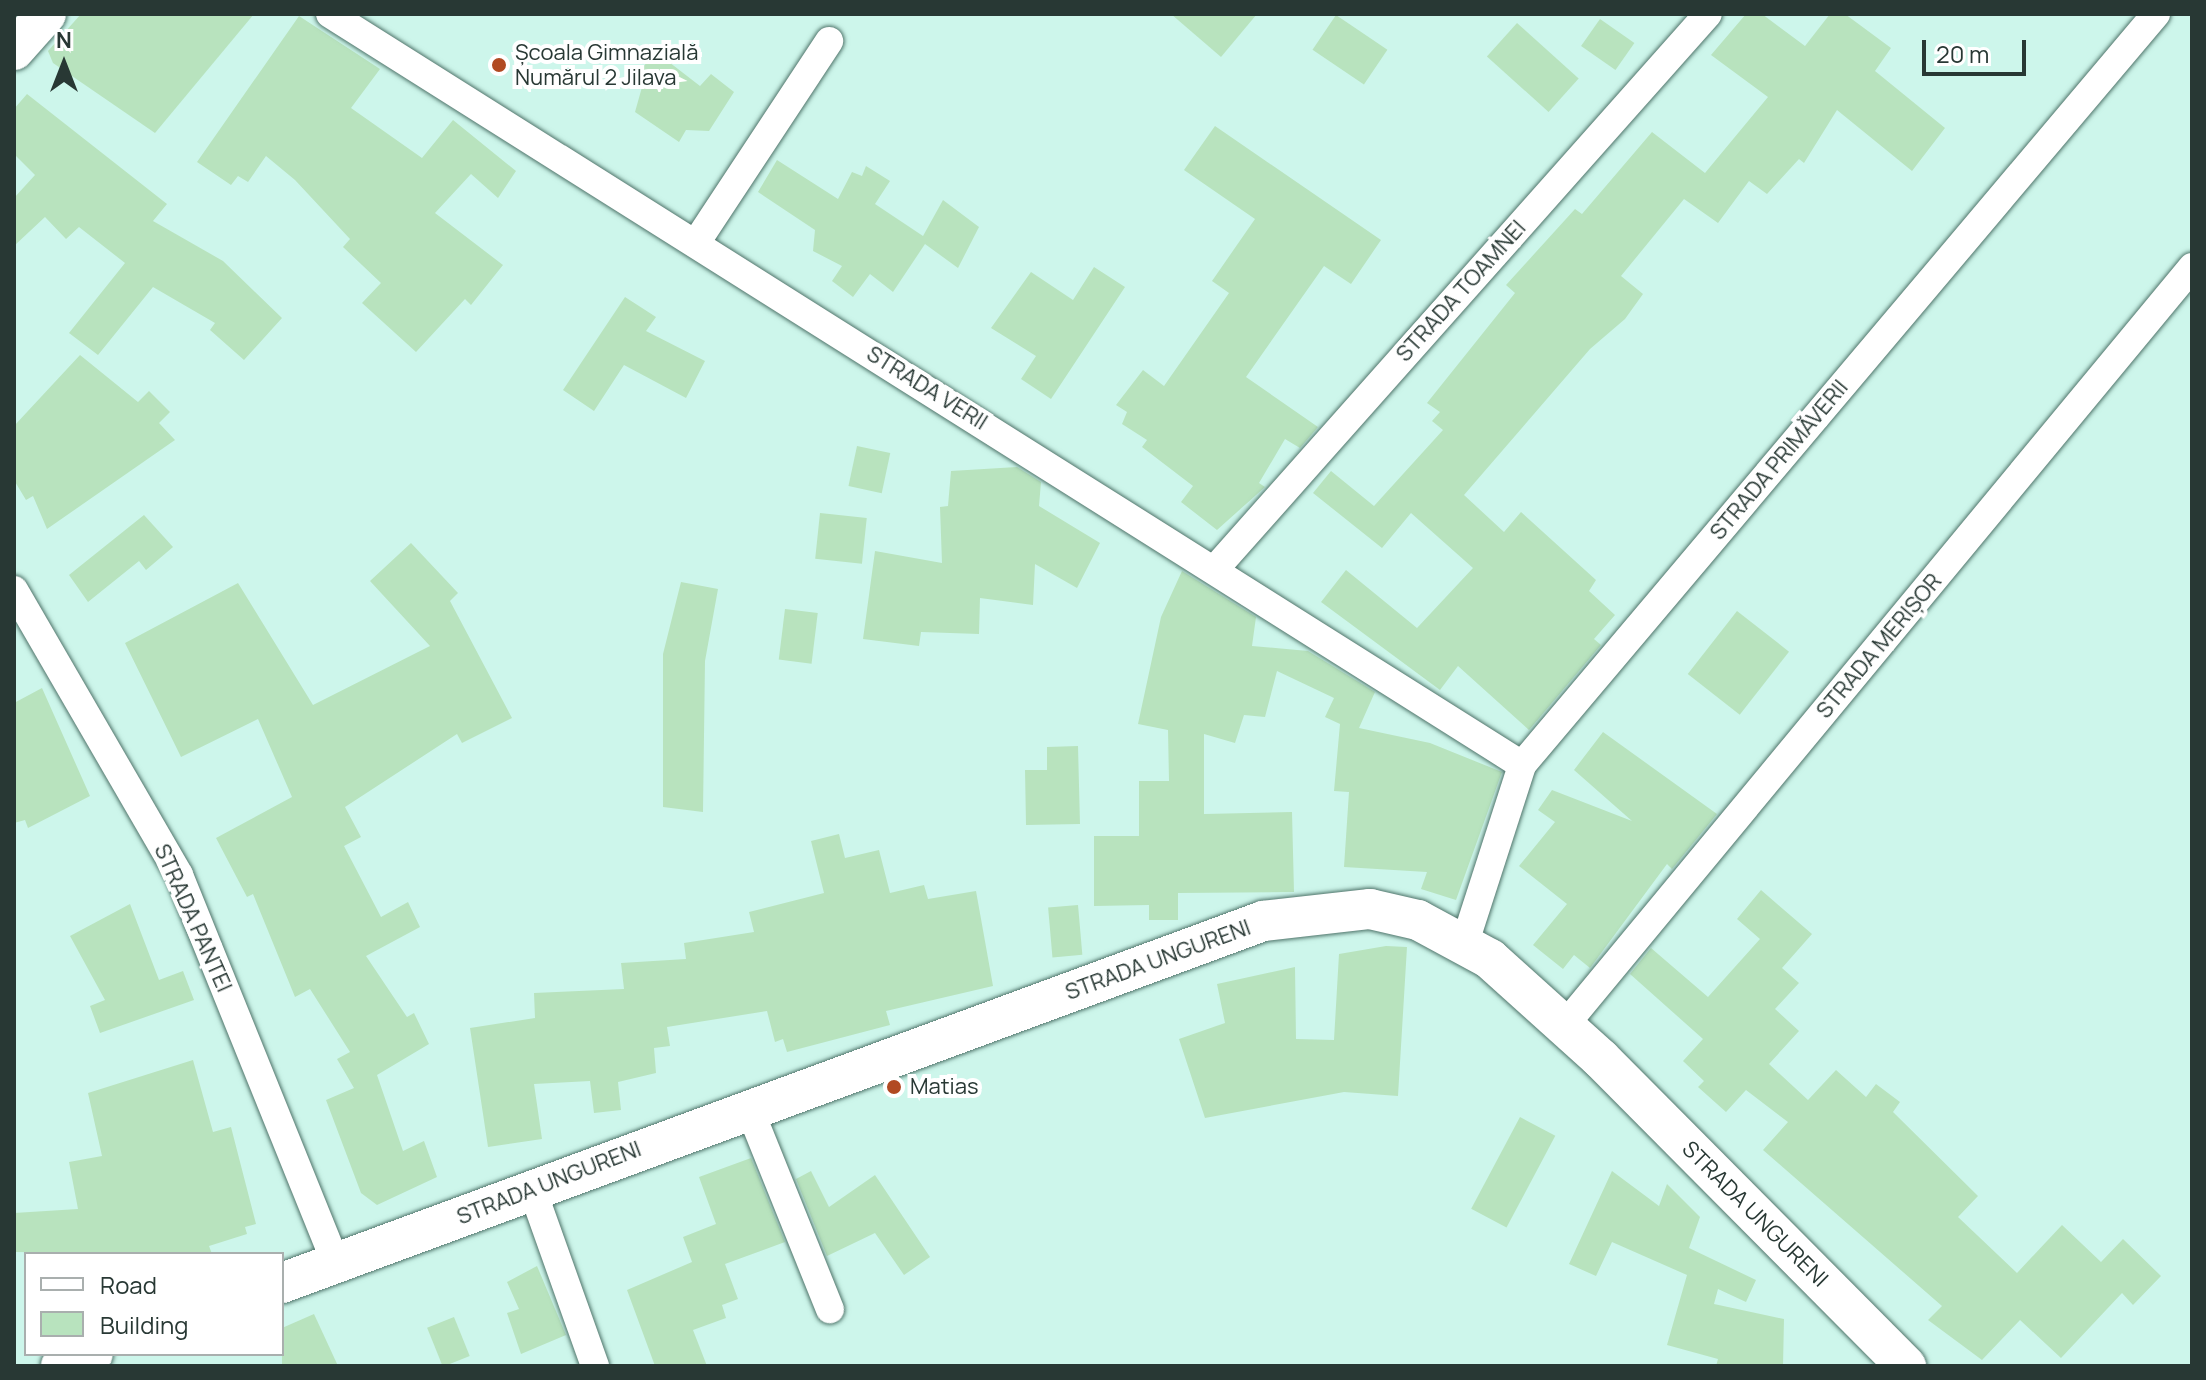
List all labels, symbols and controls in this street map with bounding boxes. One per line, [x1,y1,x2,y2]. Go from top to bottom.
north arrow [24,24,104,104]
scale bar [1926,24,2030,74]
text: N [56,25,72,55]
text: 20 m [1936,37,1989,70]
place label: Școala Gimnazială Numărul 2 Jilava [515,39,698,90]
marker: Școala Gimnazială Numărul 2 Jilava [490,56,508,74]
street label: STRADA TOAMNEI [1391,215,1531,367]
street label: STRADA VERII [862,340,992,436]
street label: STRADA PRIMĂVERII [1705,375,1853,545]
street label: STRADA MERIȘOR [1811,568,1947,724]
street label: STRADA PANTEI [149,840,237,996]
street label: STRADA UNGURENI [1062,914,1254,1006]
place label: Matias [910,1074,978,1100]
marker: Matias [885,1078,903,1096]
street label: STRADA UNGURENI [453,1136,645,1230]
street label: STRADA UNGURENI [1677,1136,1833,1292]
legend [24,1252,284,1356]
text: Road [100,1268,157,1301]
text: Building [100,1308,188,1341]

